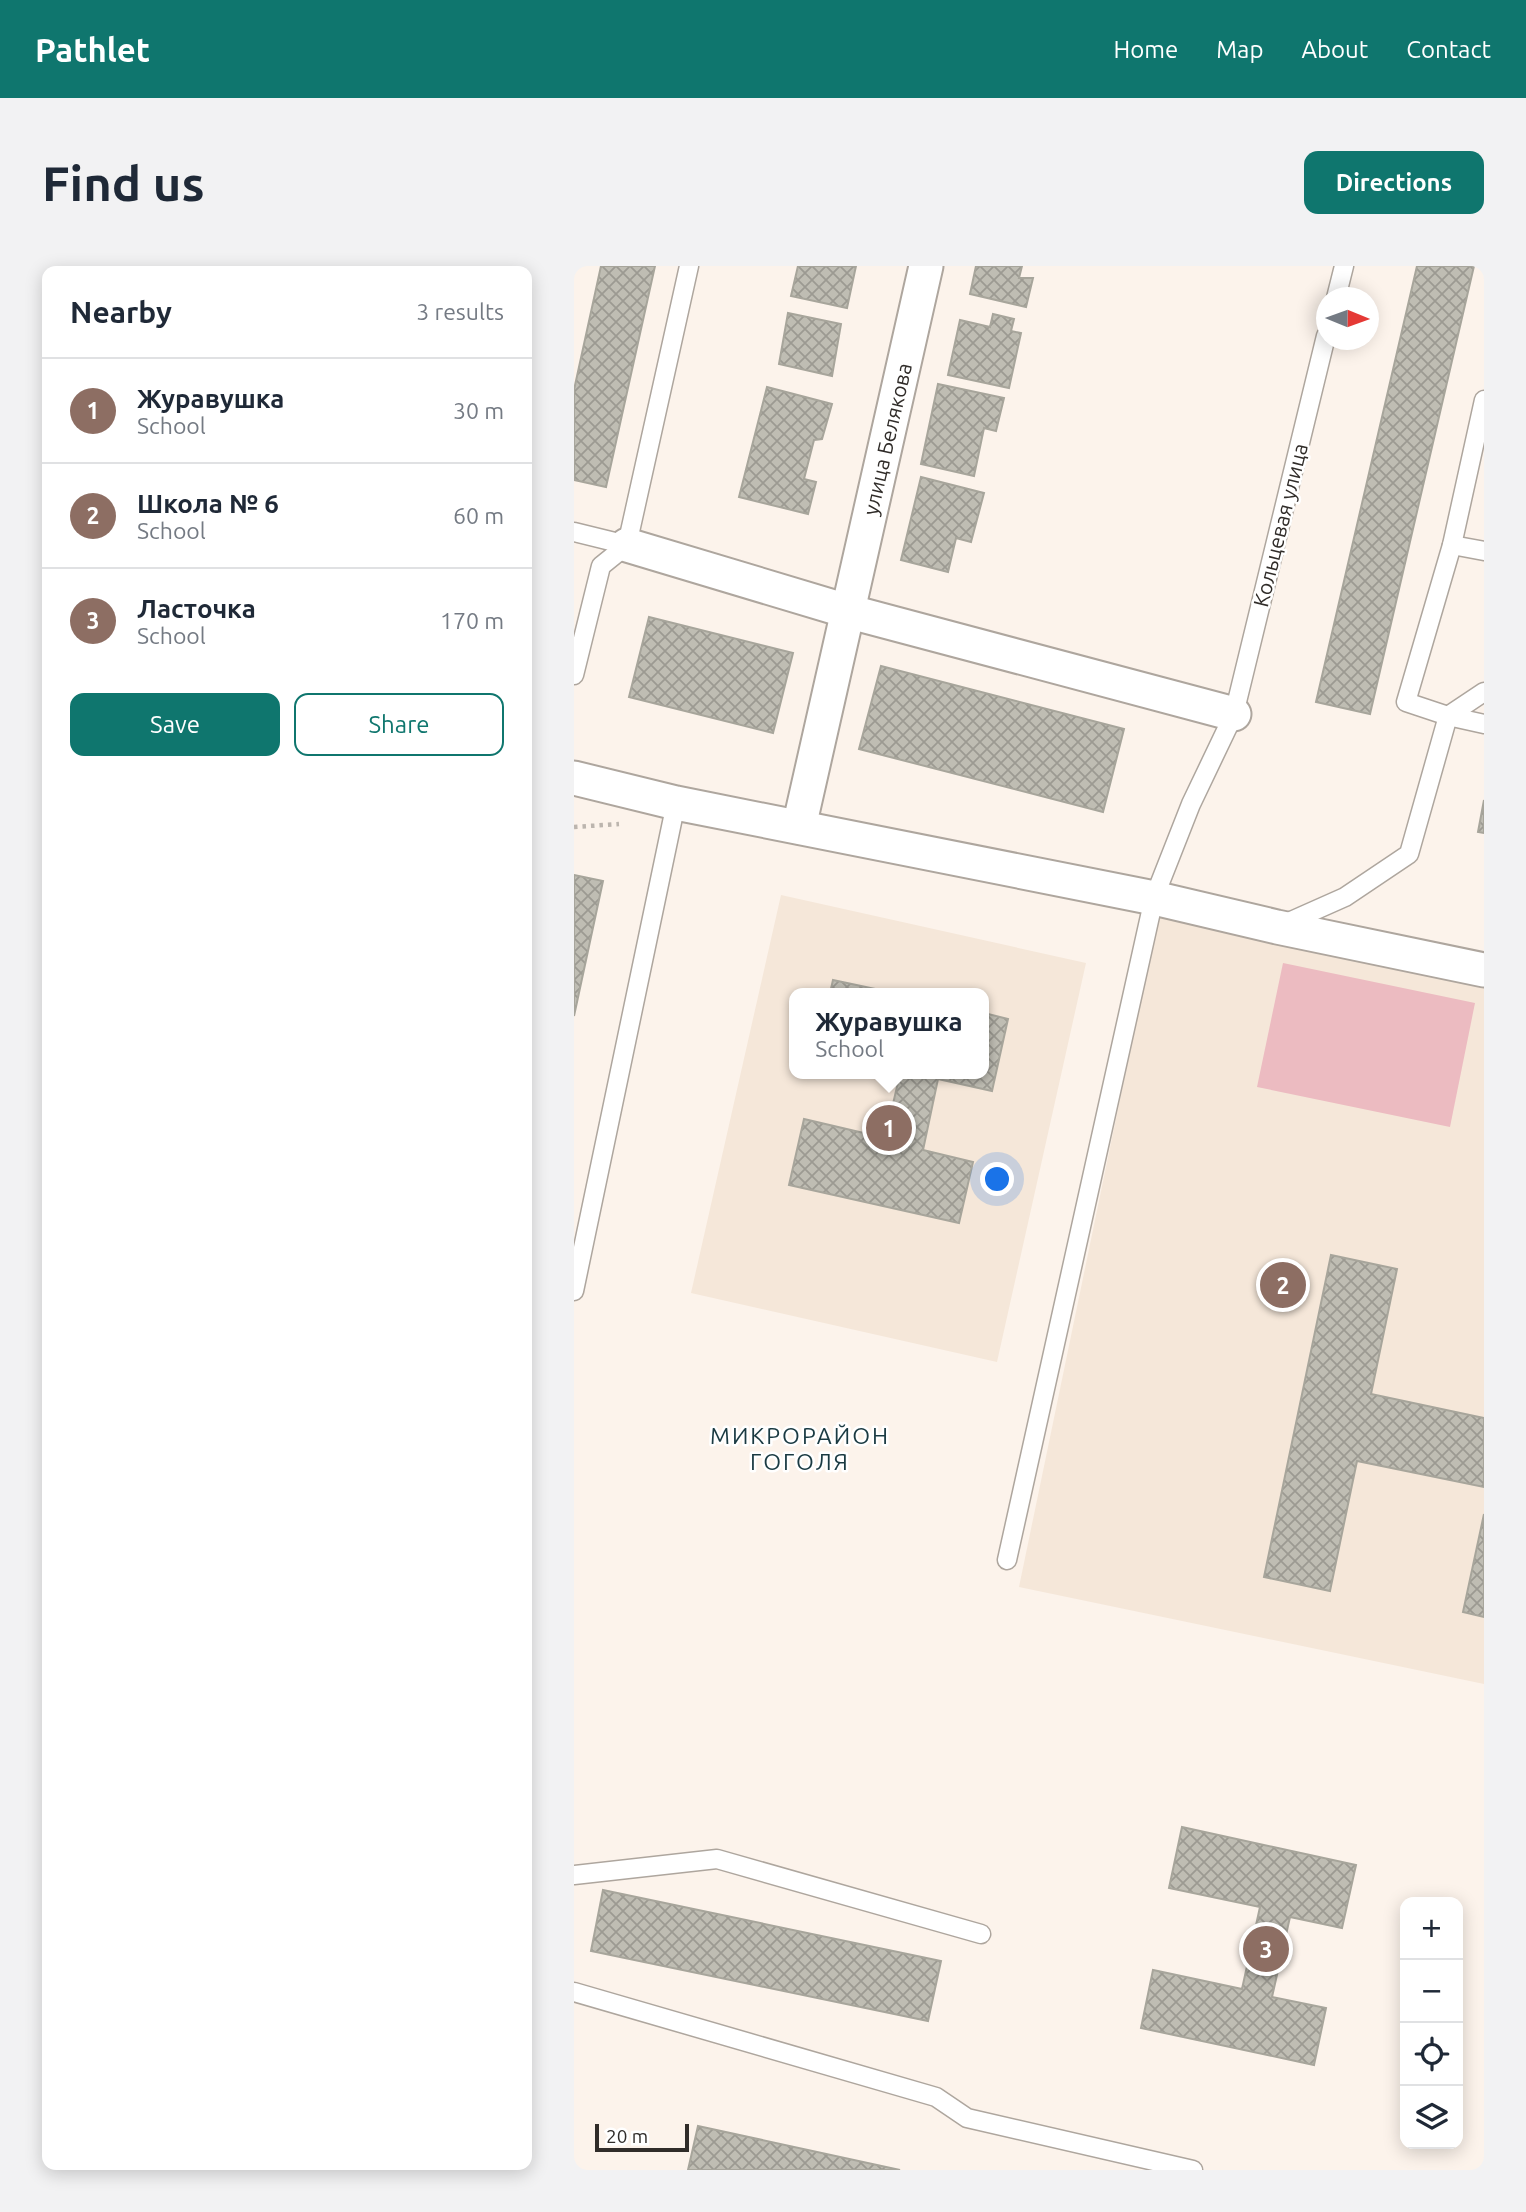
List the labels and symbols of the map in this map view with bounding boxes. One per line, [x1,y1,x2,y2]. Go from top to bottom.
north arrow [1316,287,1379,350]
street label: улица Белякова [858,361,916,517]
street label: Кольцевая улица [1248,441,1312,609]
pin: 1 [866,1102,912,1154]
your location [980,1162,1014,1196]
pin: 2 [1260,1259,1306,1311]
district label: МИКРОРАЙОН ГОГОЛЯ [710,1423,890,1474]
pin: 3 [1243,1923,1289,1975]
scale bar [595,2121,690,2153]

